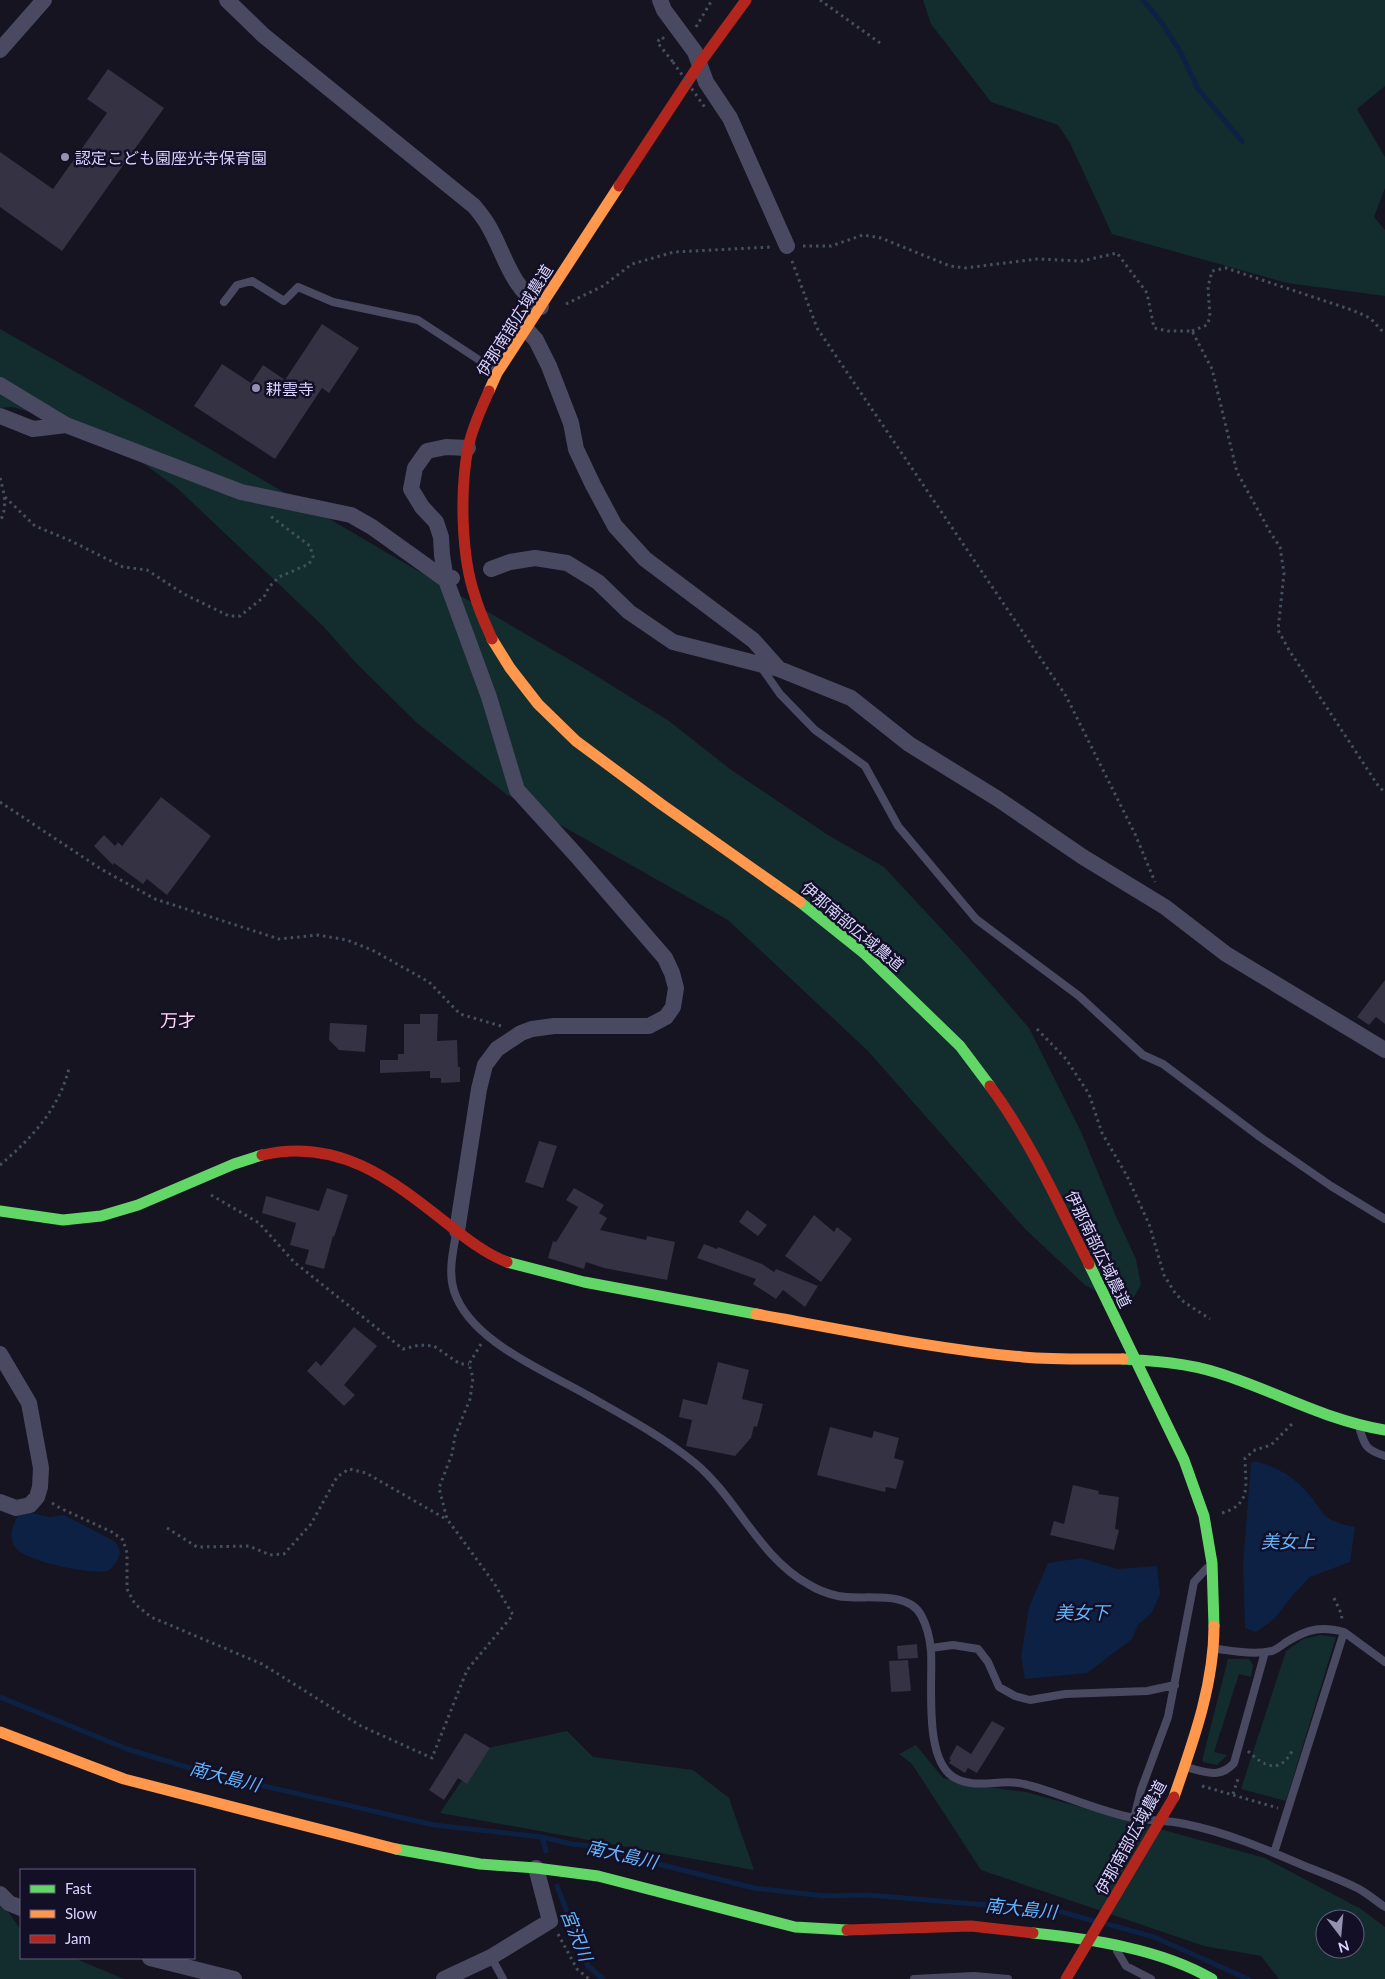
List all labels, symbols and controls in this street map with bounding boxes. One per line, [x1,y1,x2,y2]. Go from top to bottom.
place label: 認定こども園座光寺保育園 [75,148,267,167]
marker: 認定こども園座光寺保育園 [59,151,71,163]
street label: 伊那南部広域農道 [472,261,556,379]
place label: 耕雲寺 [266,379,314,398]
marker: 耕雲寺 [250,382,262,394]
street label: 伊那南部広域農道 [798,878,908,974]
district label: 万才 [160,1009,196,1031]
street label: 伊那南部広域農道 [1062,1187,1136,1311]
water label: 美女上 [1261,1530,1316,1552]
water label: 美女下 [1055,1601,1112,1623]
water label: 南大島川 [187,1757,265,1796]
street label: 伊那南部広域農道 [1091,1776,1169,1898]
water label: 南大島川 [584,1835,662,1873]
legend [20,1869,195,1959]
text: Fast [65,1879,92,1897]
water label: 南大島川 [984,1893,1060,1923]
text: Slow [65,1904,97,1922]
water label: 宮沢川 [557,1906,598,1966]
north arrow [1315,1909,1365,1959]
text: Jam [65,1929,91,1947]
text: N [1336,1937,1351,1957]

